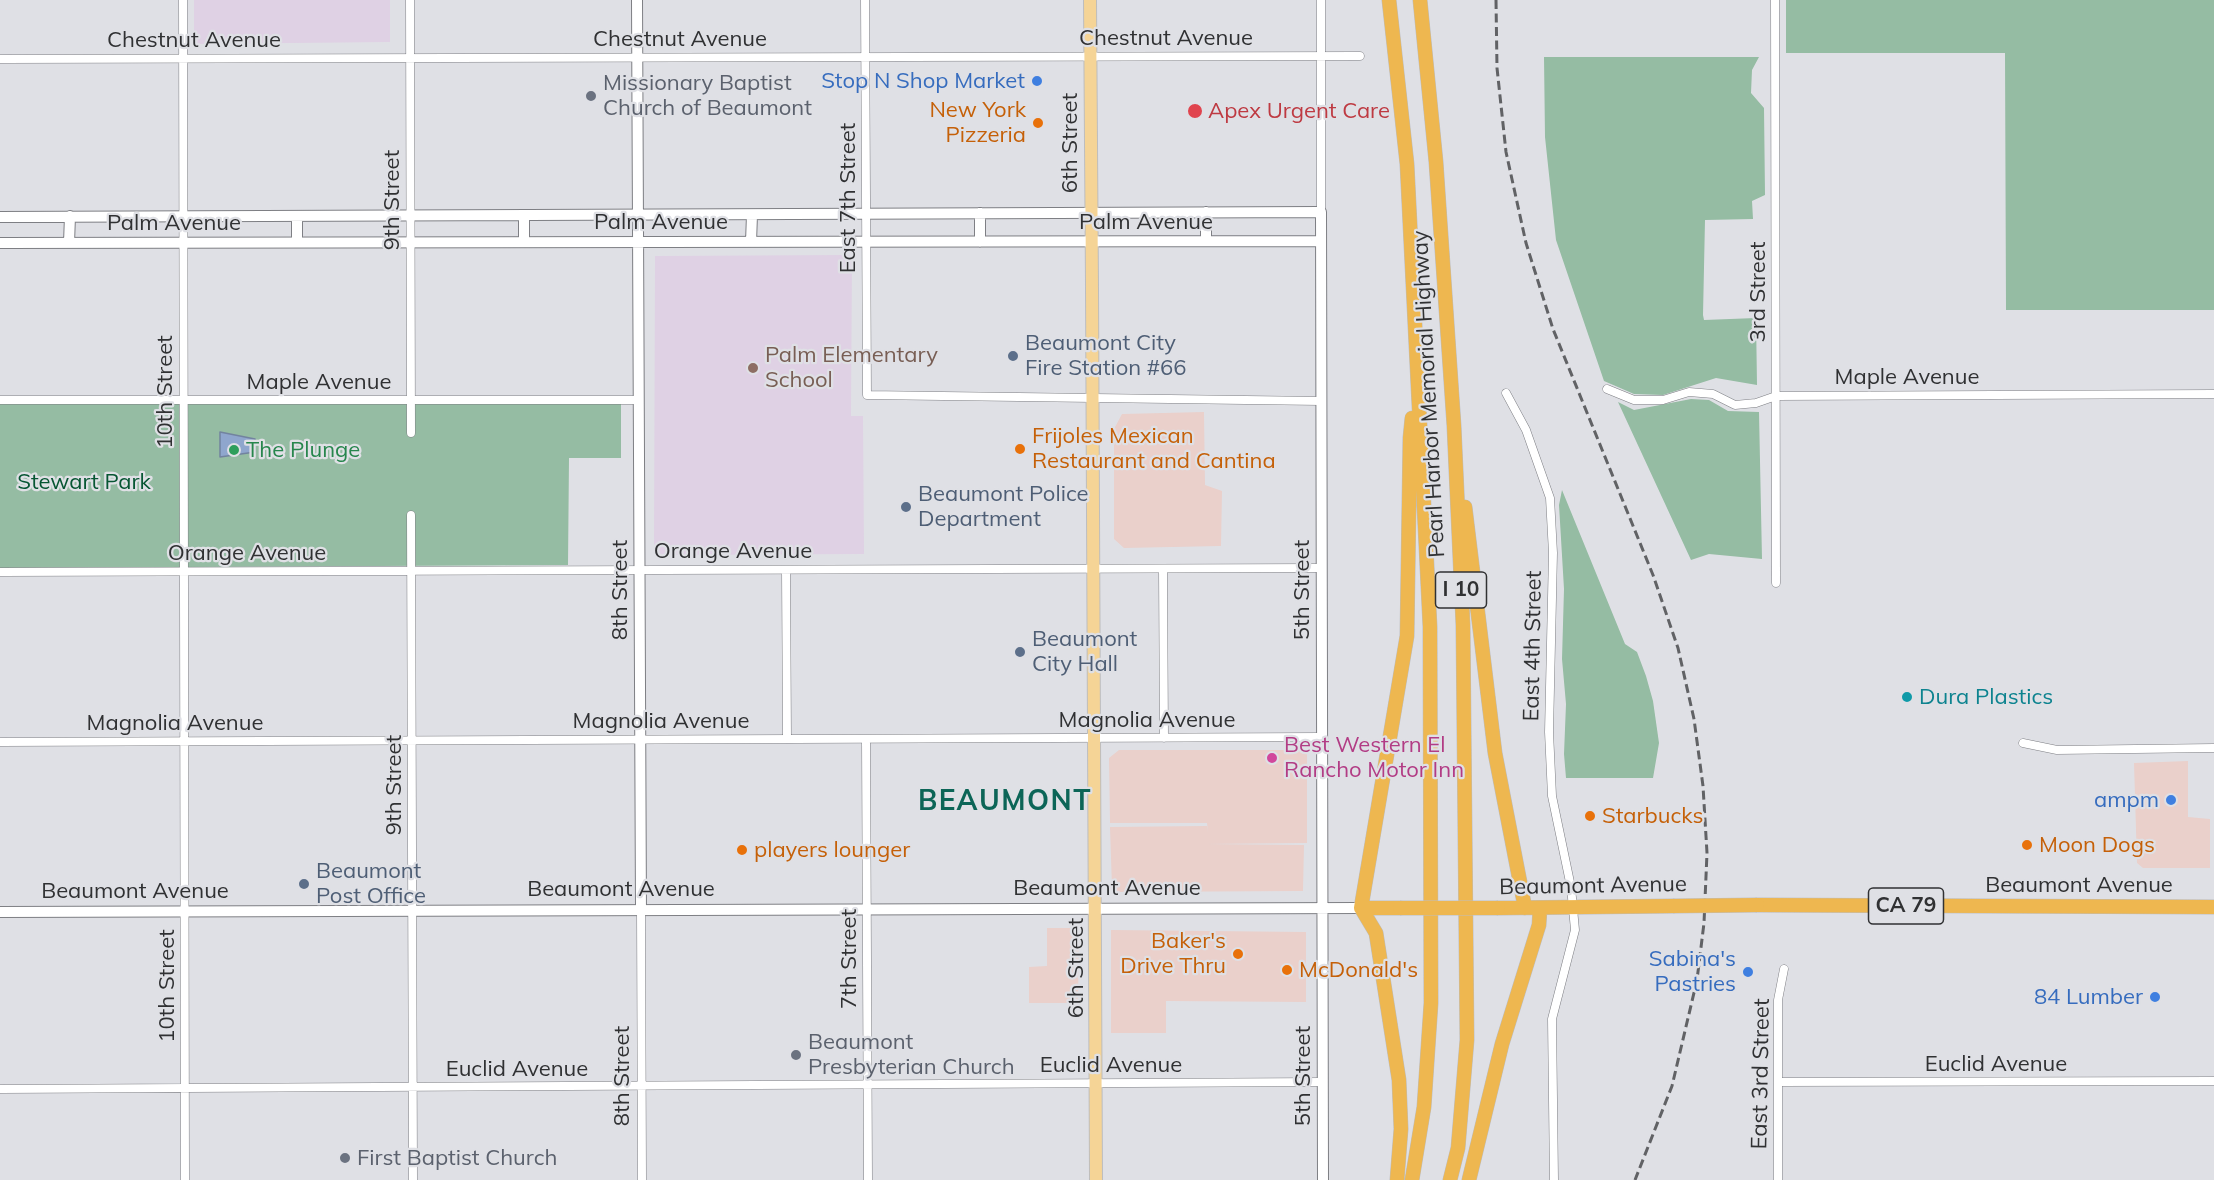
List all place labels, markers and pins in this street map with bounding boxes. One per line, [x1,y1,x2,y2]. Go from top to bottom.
place label: Stop N Shop Market [821,68,1025,94]
place label: Missionary Baptist Church of Beaumont [603,70,812,122]
marker: Stop N Shop Market [1030,74,1044,88]
marker: Missionary Baptist Church of Beaumont [584,89,598,103]
place label: New York Pizzeria [929,97,1026,148]
place label: Apex Urgent Care [1208,98,1390,124]
marker: Apex Urgent Care [1186,102,1204,120]
marker: New York Pizzeria [1031,116,1045,130]
place label: Beaumont City Fire Station #66 [1025,330,1186,382]
place label: Palm Elementary School [765,342,938,394]
marker: Beaumont City Fire Station #66 [1006,349,1020,363]
marker: Palm Elementary School [746,361,760,375]
place label: Frijoles Mexican Restaurant and Cantina [1032,423,1276,475]
place label: The Plunge [246,437,360,463]
marker: Frijoles Mexican Restaurant and Cantina [1013,442,1027,456]
marker: The Plunge [227,443,241,457]
place label: Beaumont Police Department [918,481,1089,532]
marker: Beaumont Police Department [899,500,913,514]
place label: Beaumont City Hall [1032,626,1137,678]
marker: Beaumont City Hall [1013,645,1027,659]
place label: Dura Plastics [1919,684,2053,710]
marker: Dura Plastics [1900,690,1914,704]
place label: Best Western El Rancho Motor Inn [1284,732,1464,784]
marker: Best Western El Rancho Motor Inn [1265,751,1279,765]
place label: ampm [2094,787,2159,813]
marker: ampm [2164,793,2178,807]
place label: Starbucks [1602,803,1703,829]
marker: Starbucks [1583,809,1597,823]
place label: Moon Dogs [2039,832,2155,858]
place label: players lounger [754,837,910,863]
marker: Moon Dogs [2020,838,2034,852]
marker: players lounger [735,843,749,857]
place label: Beaumont Post Office [316,858,426,909]
marker: Beaumont Post Office [297,877,311,891]
place label: Baker's Drive Thru [1120,928,1226,980]
place label: Sabina's Pastries [1649,946,1736,998]
marker: Baker's Drive Thru [1231,947,1245,961]
place label: McDonald's [1299,957,1418,983]
marker: McDonald's [1280,963,1294,977]
marker: Sabina's Pastries [1741,965,1755,979]
place label: 84 Lumber [2034,984,2143,1010]
marker: 84 Lumber [2148,990,2162,1004]
place label: Beaumont Presbyterian Church [808,1029,1015,1080]
marker: Beaumont Presbyterian Church [789,1048,803,1062]
place label: First Baptist Church [357,1145,557,1171]
marker: First Baptist Church [338,1151,352,1165]

